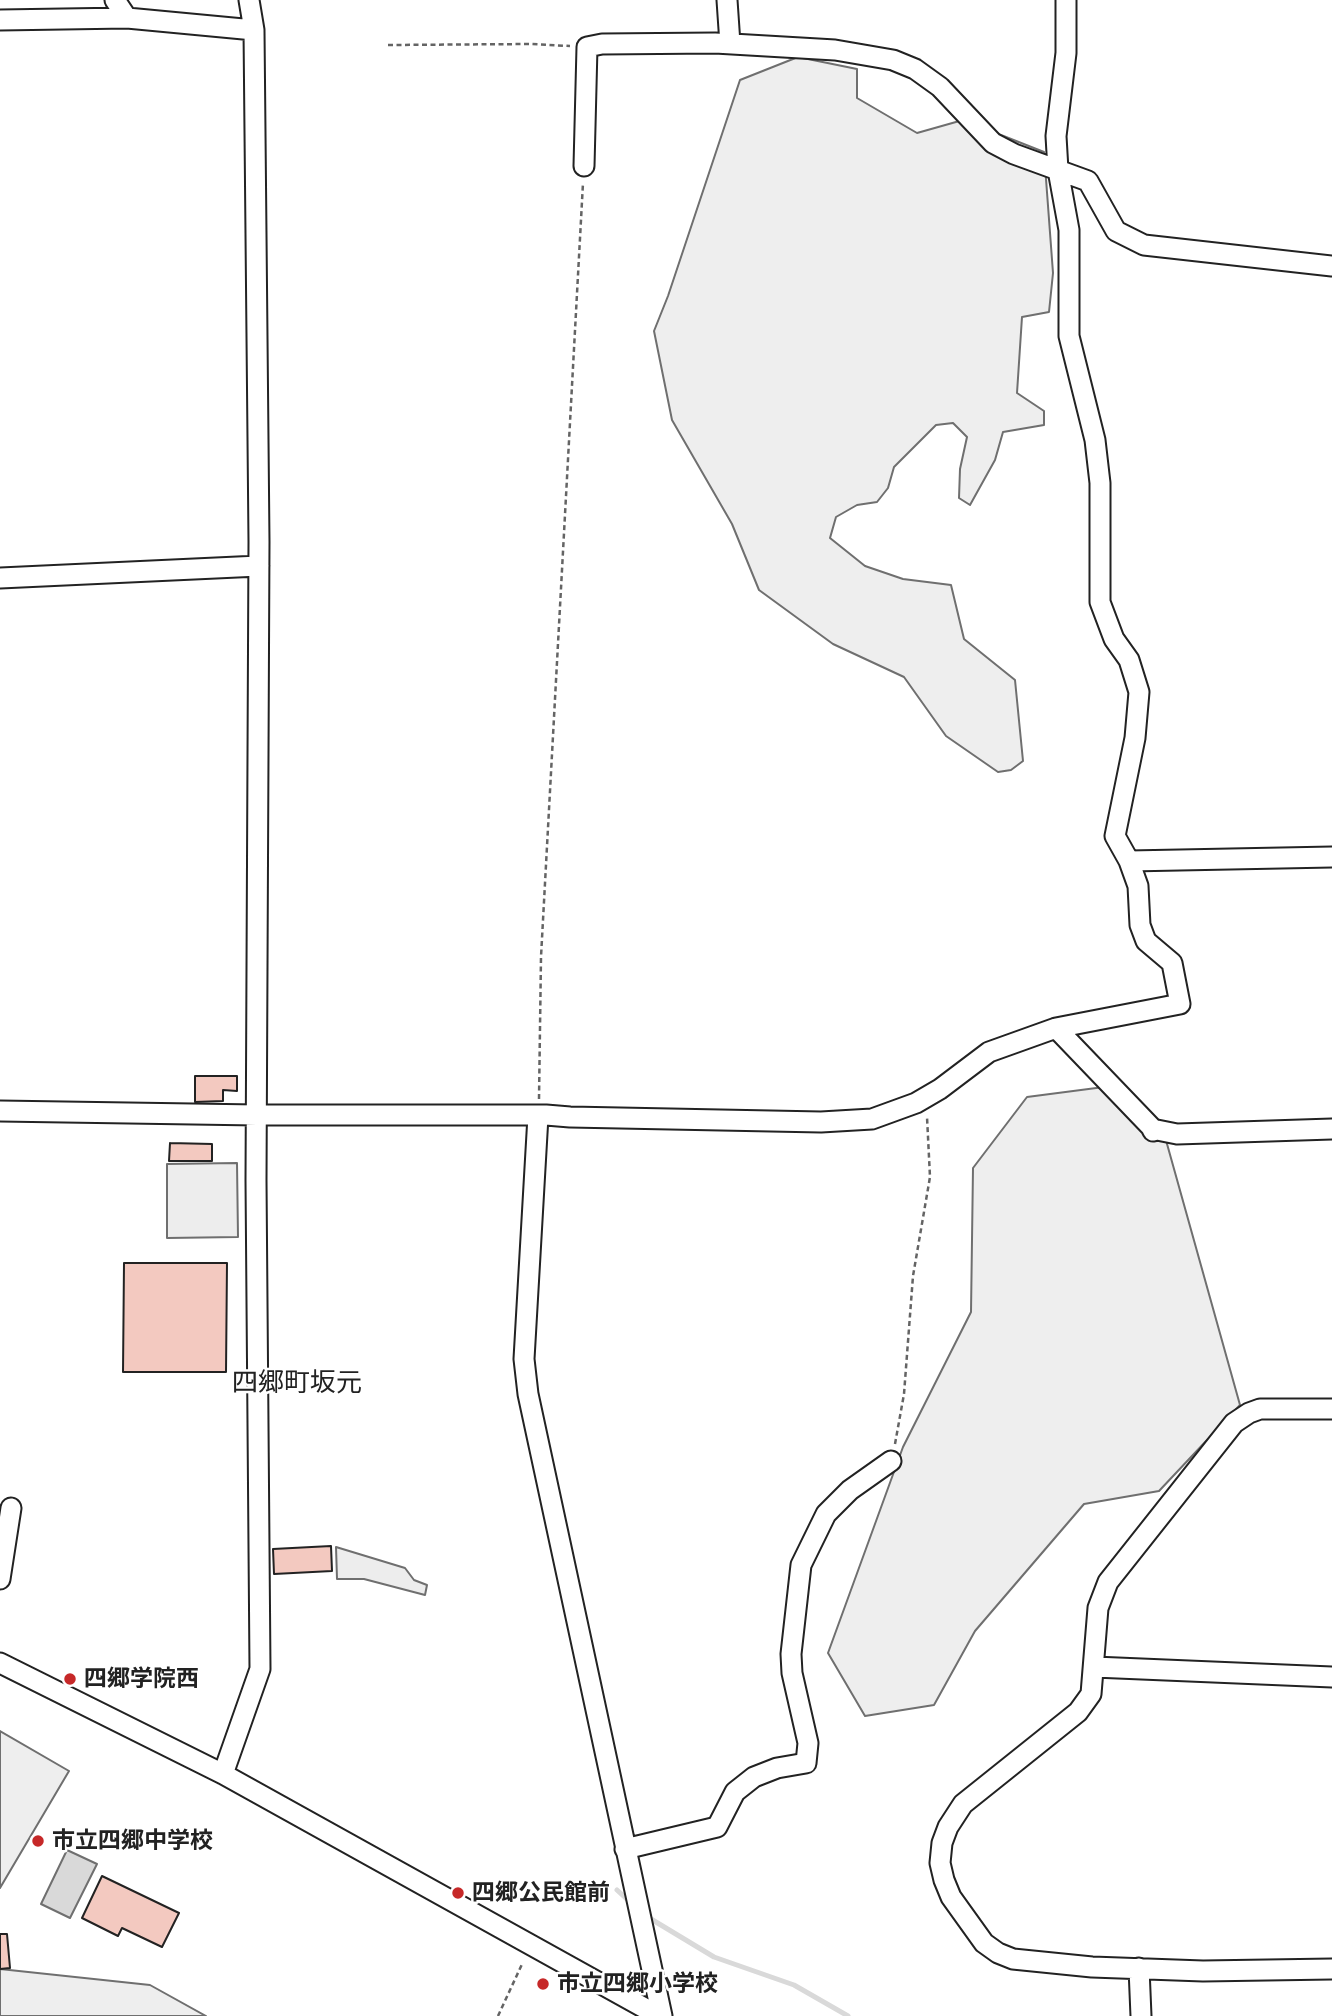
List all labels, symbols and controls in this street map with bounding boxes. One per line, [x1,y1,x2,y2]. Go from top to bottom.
district label: 四郷町坂元 [232,1368,362,1400]
place label: 四郷学院西 [84,1665,199,1693]
marker: 四郷学院西 [62,1671,78,1687]
place label: 市立四郷中学校 [52,1827,213,1855]
marker: 市立四郷中学校 [30,1833,46,1849]
place label: 四郷公民館前 [472,1879,610,1907]
marker: 四郷公民館前 [450,1885,466,1901]
place label: 市立四郷小学校 [557,1970,718,1998]
marker: 市立四郷小学校 [535,1976,551,1992]

